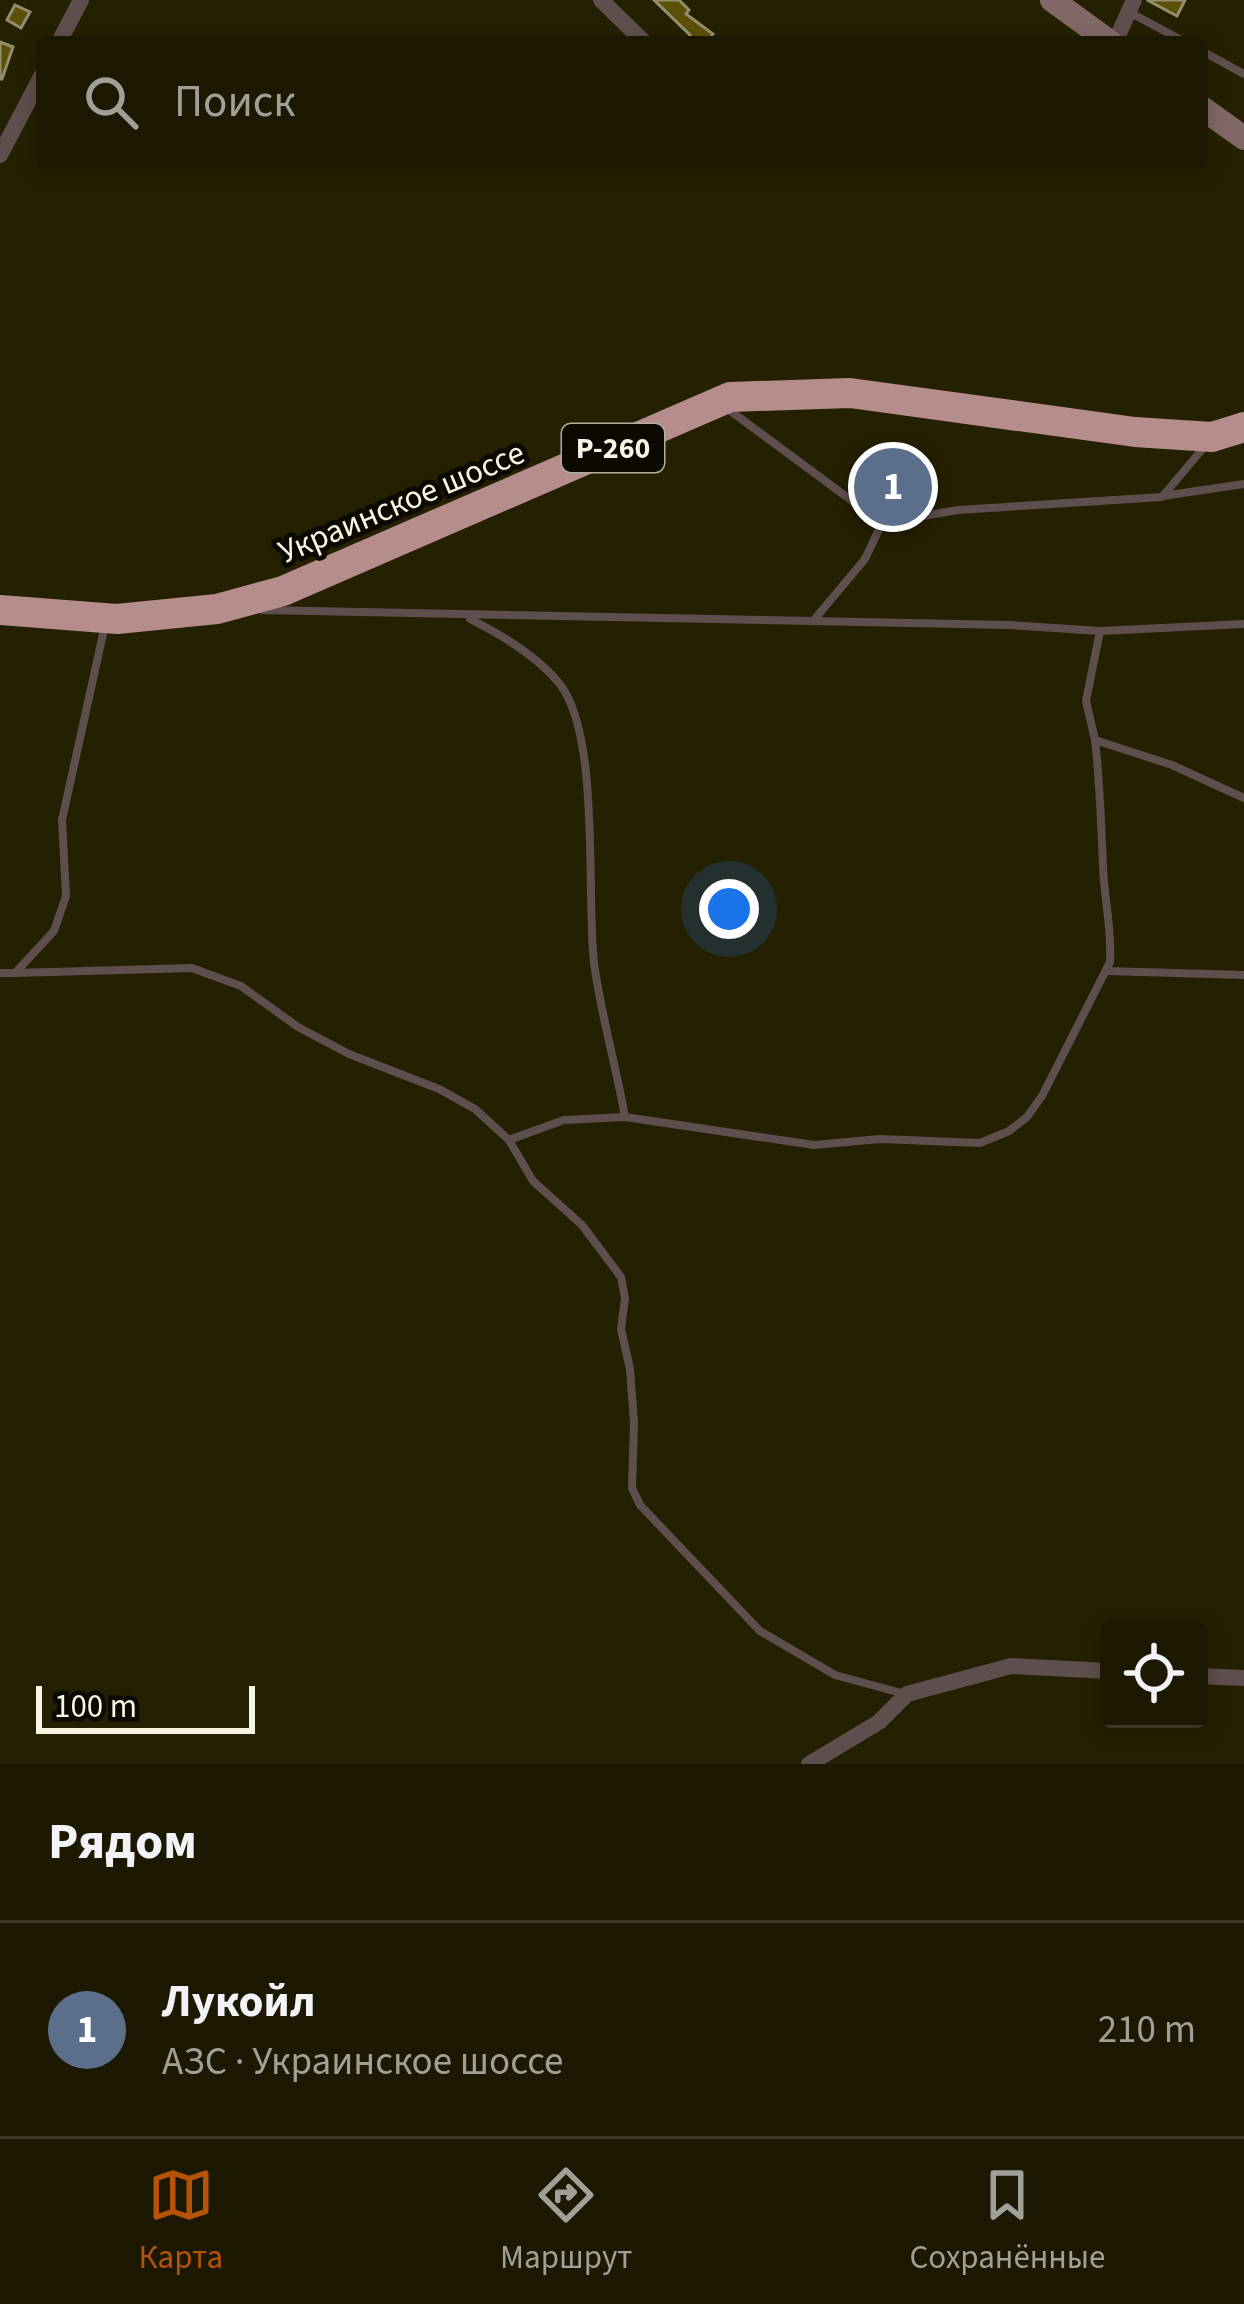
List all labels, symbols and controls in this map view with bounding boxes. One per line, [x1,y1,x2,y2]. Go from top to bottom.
search box [36,36,1208,168]
icon: search [78,69,144,135]
text: Поиск [174,70,296,134]
road number: Р-260 [562,424,664,472]
street label: Украинское шоссе [271,429,532,575]
pin: 1 [854,442,932,532]
your location [699,879,759,939]
map controls [1100,1620,1208,1728]
button: locate [1100,1620,1208,1728]
scale bar [36,1680,255,1733]
text: 100 m [54,1683,137,1730]
text: Рядом [48,1806,197,1878]
text: Лукойл [162,1970,315,2034]
text: 1 [77,2002,97,2058]
text: 210 m [1098,2002,1196,2058]
text: АЗС · Украинское шоссе [162,2034,563,2090]
tab: Карта [138,2162,223,2281]
tab: Маршрут [500,2162,633,2281]
tab: Сохранённые [910,2162,1105,2281]

